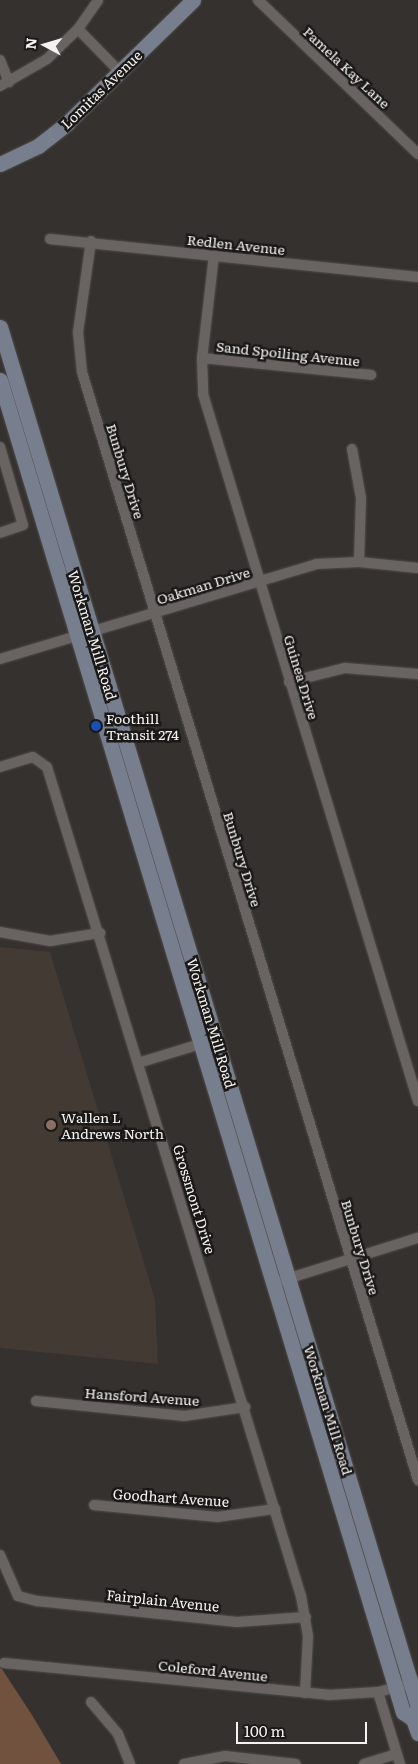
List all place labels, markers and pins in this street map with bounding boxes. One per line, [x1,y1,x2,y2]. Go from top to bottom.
place label: Foothill Transit 274 [106,710,179,742]
marker: Foothill Transit 274 [90,720,102,732]
place label: Wallen L Andrews North [61,1109,164,1142]
marker: Wallen L Andrews North [45,1119,57,1131]

